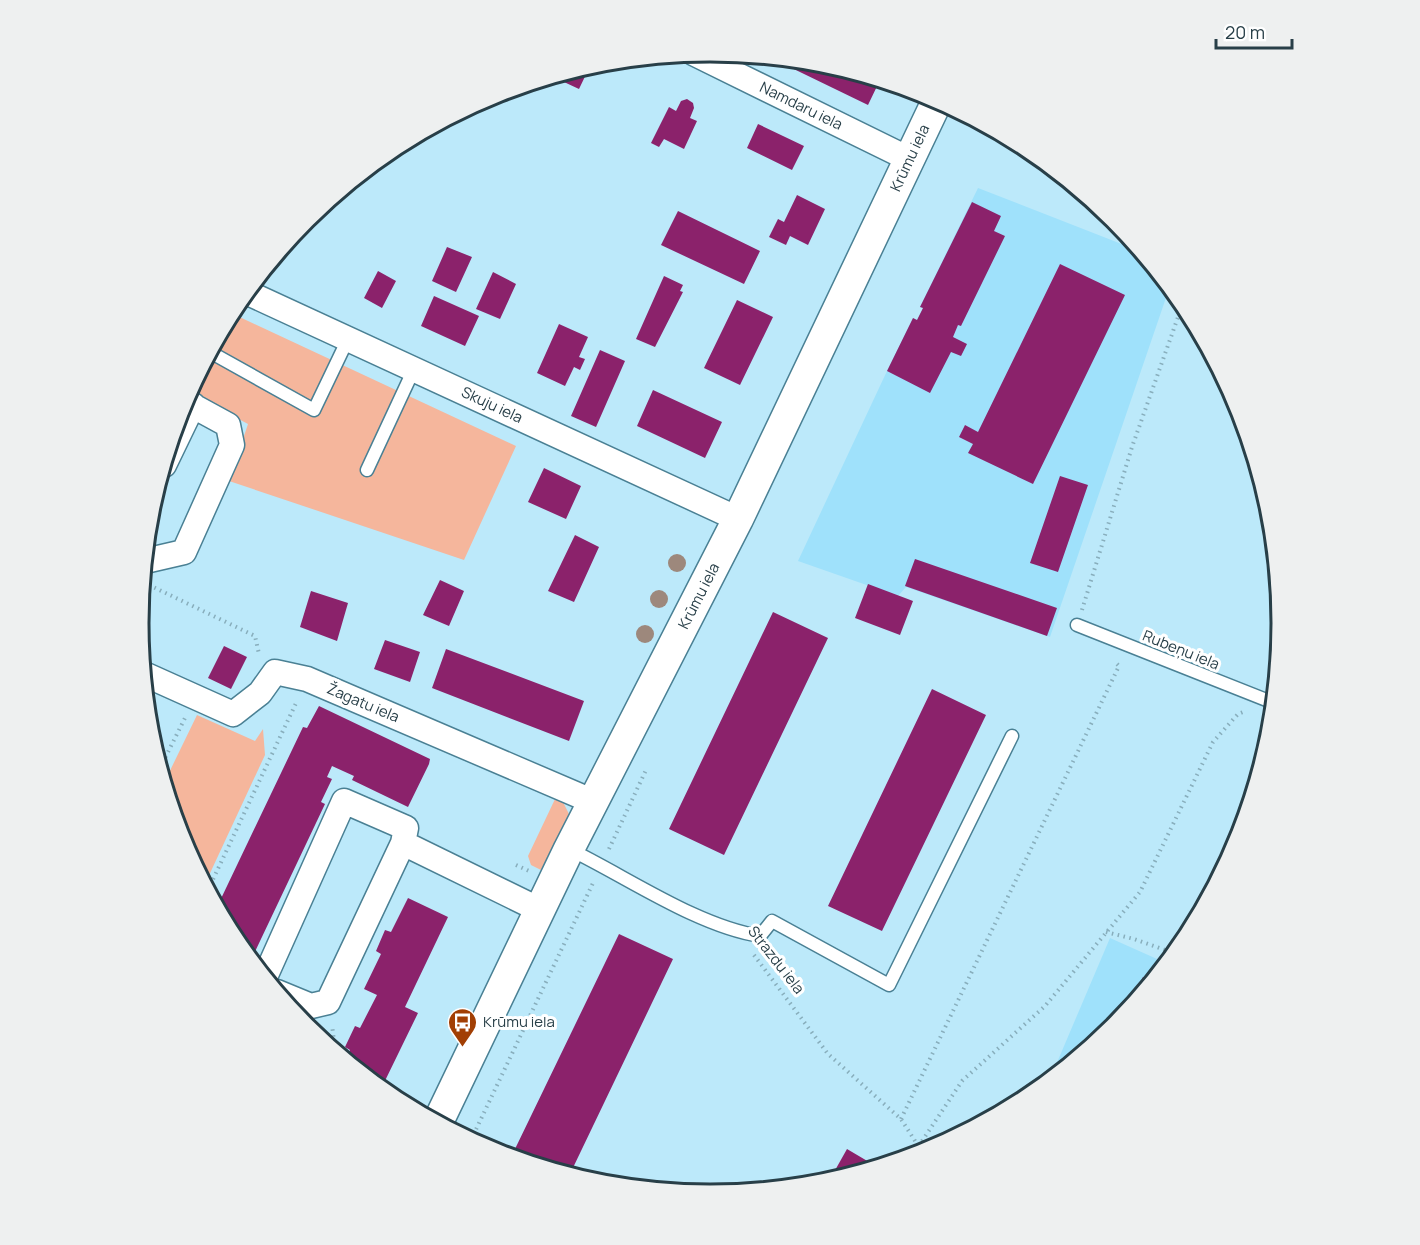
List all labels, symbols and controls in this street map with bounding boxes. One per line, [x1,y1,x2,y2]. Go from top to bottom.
scale bar [1216,12,1292,50]
text: 20 m [1225,20,1265,44]
street label: Namdaru iela [756,76,846,135]
street label: Krūmu iela [885,121,934,195]
street label: Skuju iela [458,381,526,428]
street label: Krūmu iela [673,559,724,633]
street label: Rubeņu iela [1140,625,1223,674]
street label: Žagatu iela [324,678,403,727]
street label: Strazdu iela [743,921,810,998]
bus stop icon: Krūmu iela [446,1006,478,1048]
place label: Krūmu iela [483,1011,555,1032]

